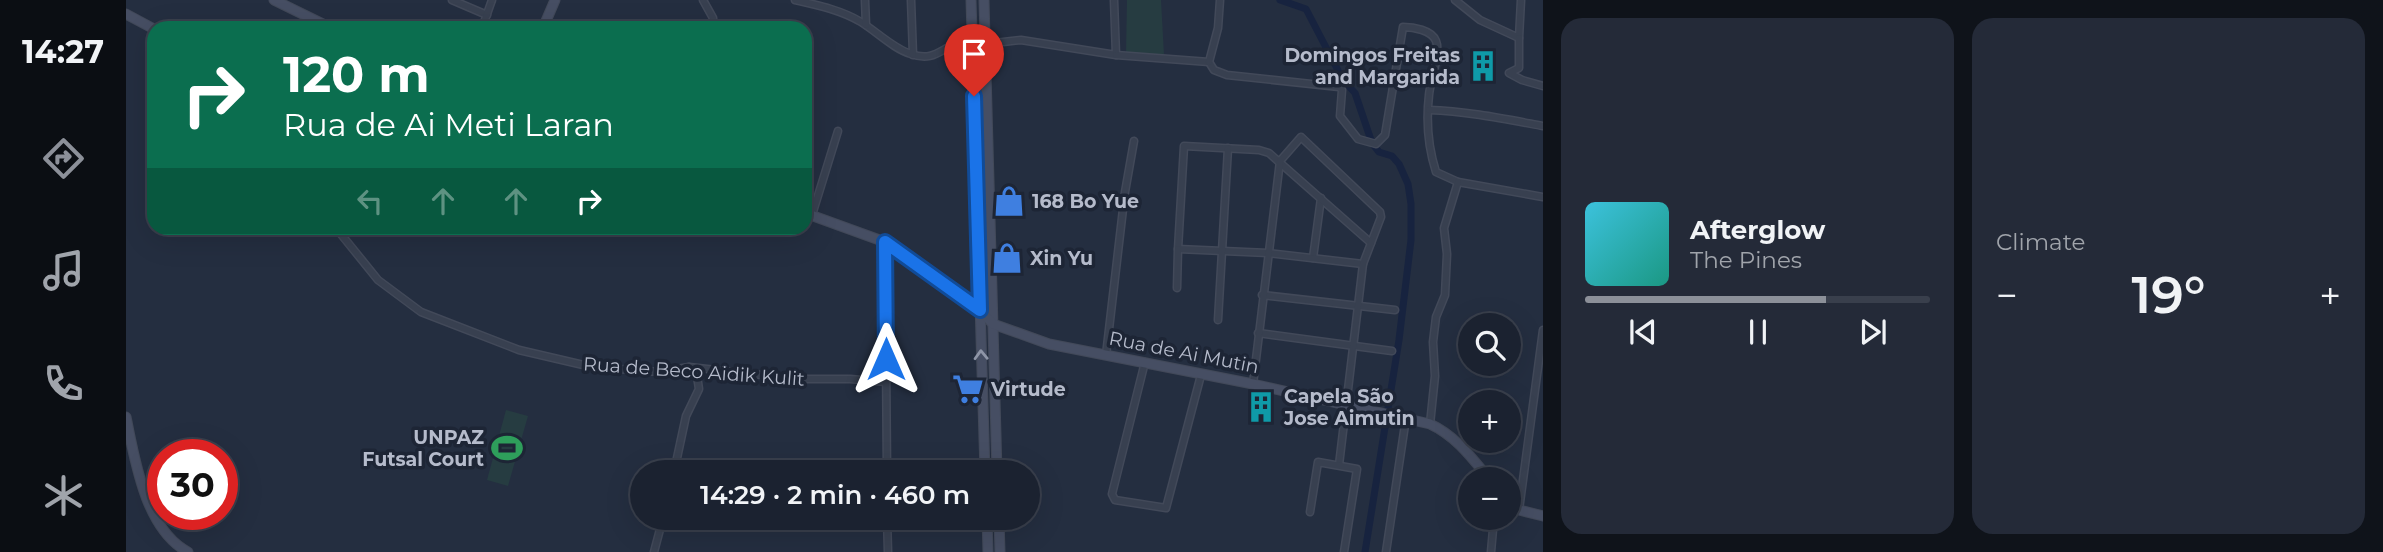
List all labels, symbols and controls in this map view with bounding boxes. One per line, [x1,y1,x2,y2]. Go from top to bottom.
pin [944,24,1004,96]
text: 14:27 [22,32,104,71]
icon: arrive [955,35,993,73]
place label: Domingos Freitas and Margarida [1284,44,1460,89]
text: 120 m [283,45,430,104]
icon: right [168,49,259,140]
building icon: Domingos Freitas and Margarida [1466,49,1500,83]
text: Rua de Ai Meti Laran [283,105,614,144]
icon: directions [39,134,88,183]
icon: left [351,182,389,220]
icon: ahead [424,182,462,220]
icon: ahead [497,182,535,220]
icon: right [570,182,608,220]
shop icon: 168 Bo Yue [992,184,1026,218]
place label: 168 Bo Yue [1032,190,1139,213]
text: Afterglow [1690,214,1825,246]
text: Climate [1996,228,2085,256]
shop icon: Xin Yu [990,241,1024,275]
icon: music [39,246,88,295]
text: The Pines [1690,246,1802,274]
place label: Xin Yu [1030,247,1093,270]
text: 19° [2131,263,2206,326]
text: − [1996,272,2018,319]
text: + [2319,272,2341,319]
map controls [1458,313,1521,530]
button: search [1458,313,1521,376]
icon: previous [1624,313,1662,351]
icon: pause [1739,313,1777,351]
icon: next [1854,313,1892,351]
position arrow [849,322,923,396]
street label: Rua de Ai Mutin [1107,327,1261,378]
one-way arrow [974,350,989,361]
street label: Rua de Beco Aidik Kulit [582,352,806,391]
icon: phone [39,359,88,408]
supermarket icon: Virtude [951,372,985,406]
place label: Virtude [990,378,1066,401]
place label: Capela São Jose Aimutin [1283,385,1415,430]
building icon: Capela São Jose Aimutin [1244,390,1278,424]
button: + [1458,390,1521,453]
place label: UNPAZ Futsal Court [362,426,484,471]
sports icon: UNPAZ Futsal Court [490,431,524,465]
speed limit sign: 30 [147,439,238,530]
button: − [1458,467,1521,530]
icon: climate [39,471,88,520]
text: 14:29 · 2 min · 460 m [700,479,970,511]

